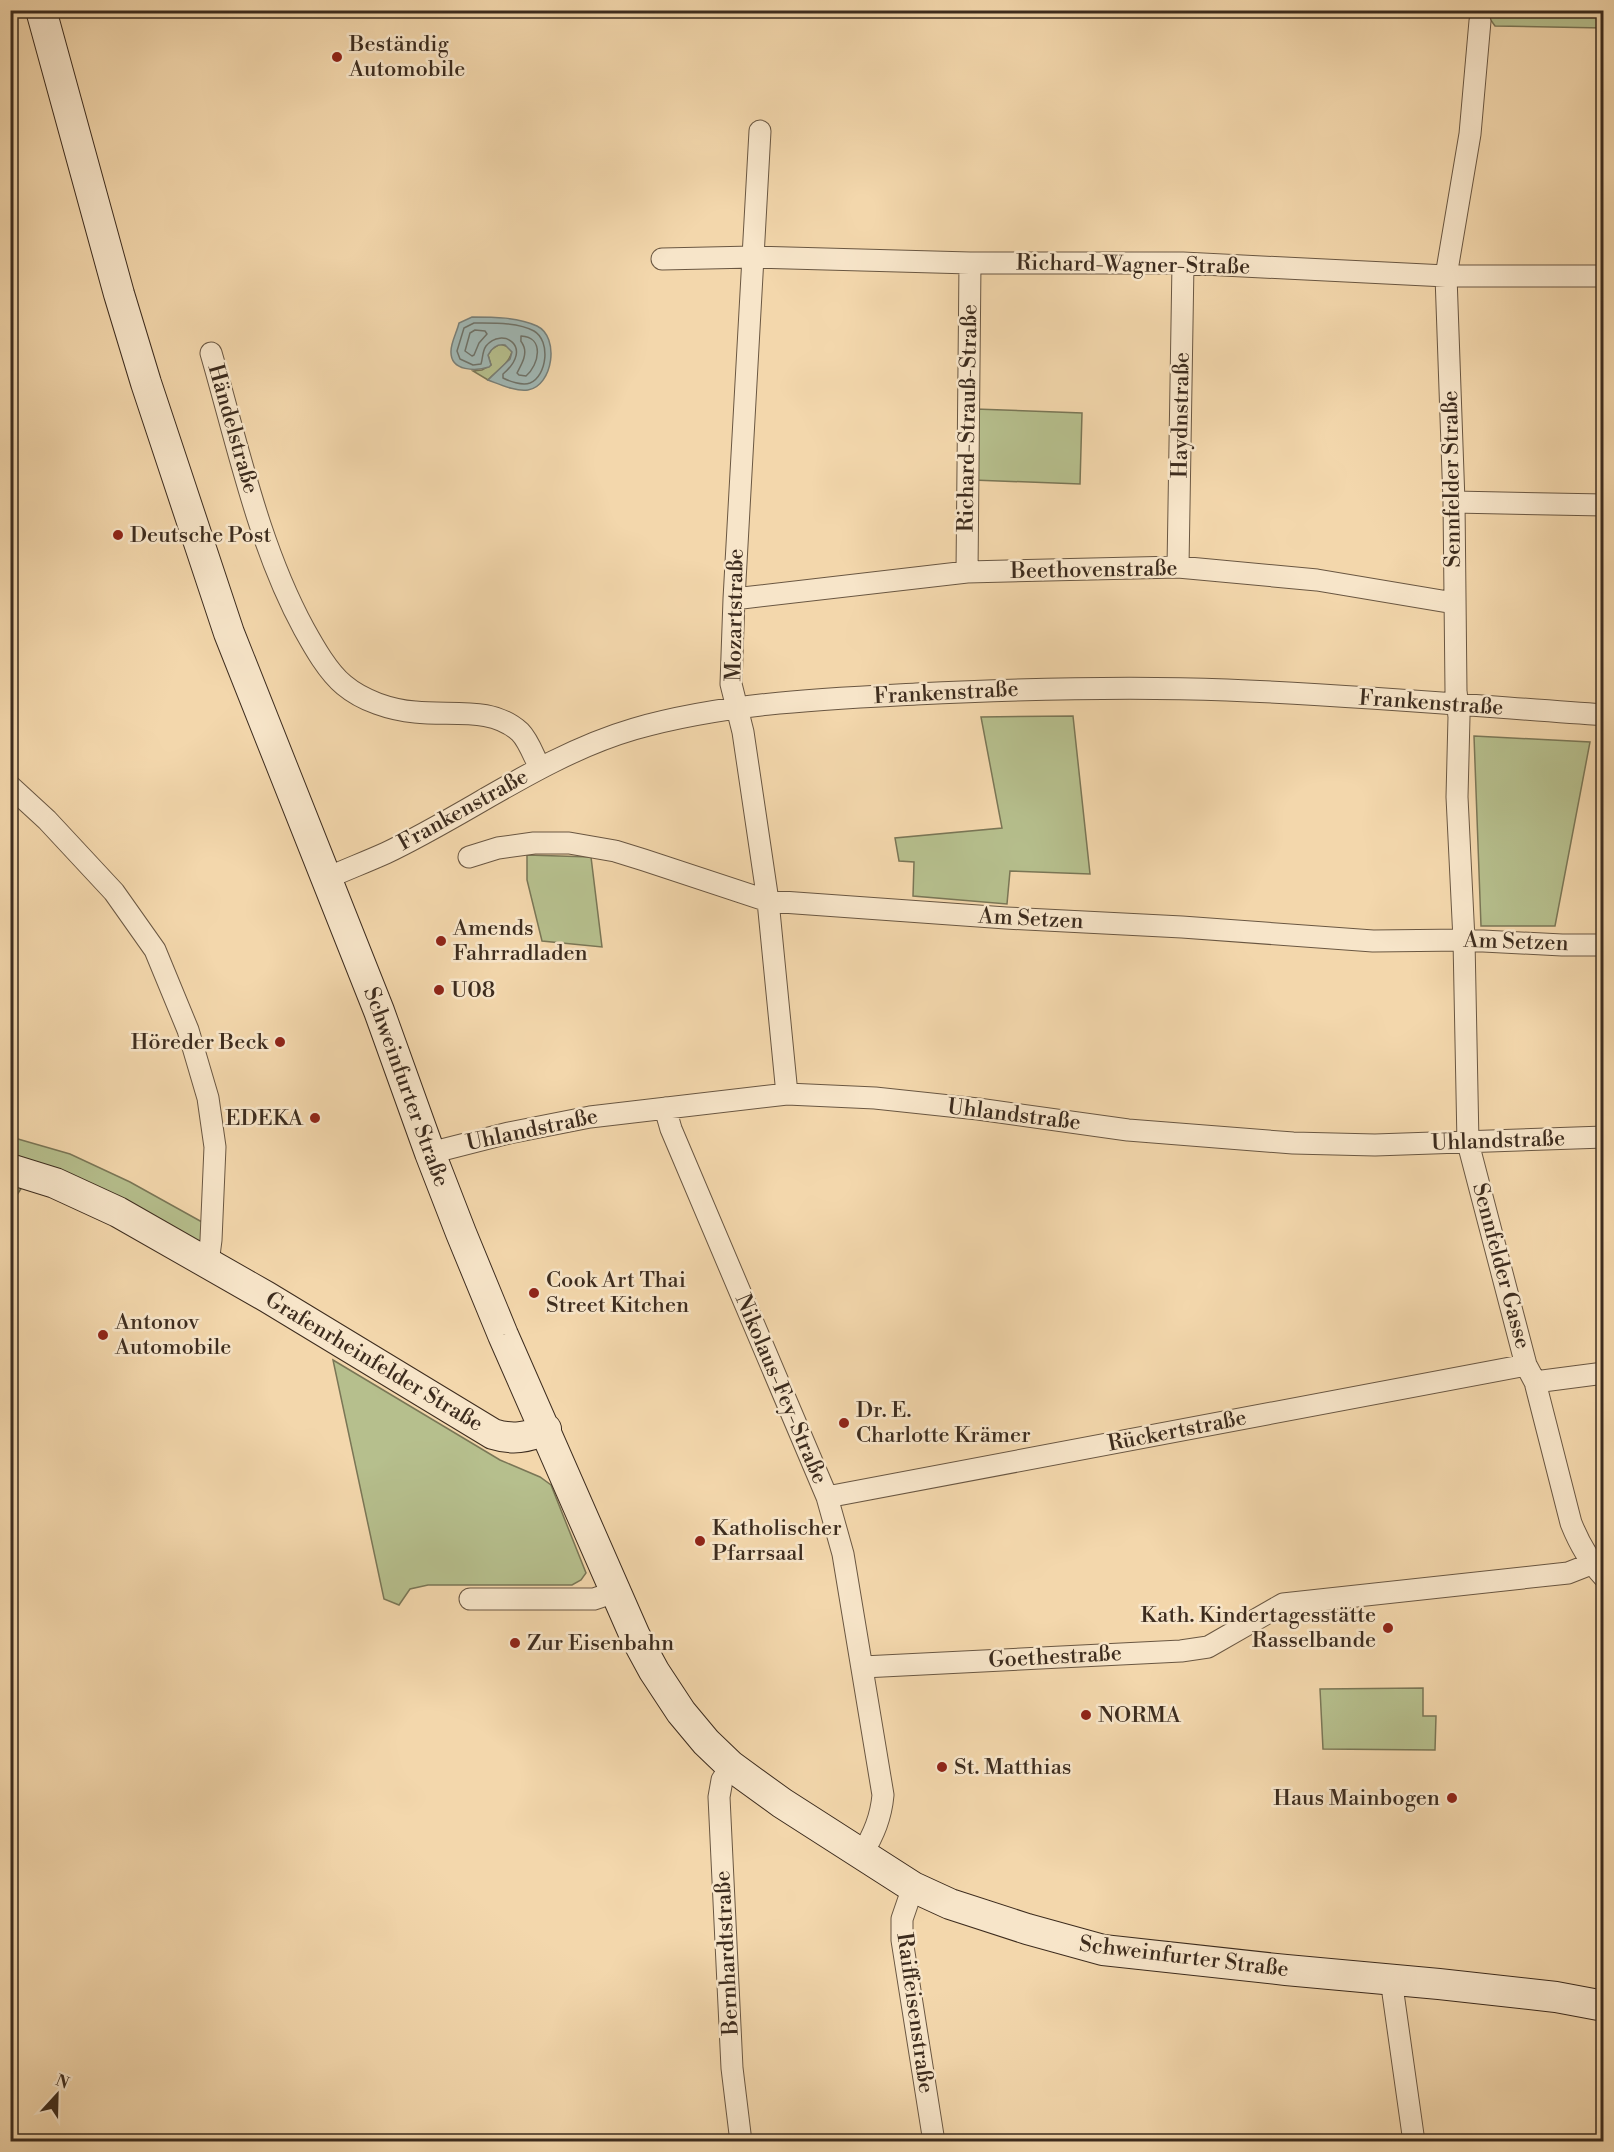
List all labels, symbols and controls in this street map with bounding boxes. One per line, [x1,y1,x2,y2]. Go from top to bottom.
place label: Beständig Automobile [348,31,465,83]
marker: Beständig Automobile [330,50,344,64]
street label: Richard-Wagner-Straße [1016,249,1250,281]
street label: Richard-Strauß-Straße [953,304,983,532]
street label: Haydnstraße [1166,352,1196,478]
street label: Händelstraße [202,361,264,497]
street label: Sennfelder Straße [1437,390,1467,568]
place label: Deutsche Post [130,522,272,549]
marker: Deutsche Post [111,528,125,542]
street label: Mozartstraße [720,548,750,682]
street label: Beethovenstraße [1009,555,1178,585]
street label: Frankenstraße [873,676,1019,710]
street label: Frankenstraße [1358,684,1504,722]
street label: Frankenstraße [393,763,533,857]
street label: Am Setzen [977,903,1084,935]
place label: Amends Fahrradladen [452,915,588,967]
street label: Am Setzen [1462,927,1569,957]
marker: Amends Fahrradladen [434,934,448,948]
place label: U08 [451,977,495,1004]
street label: Schweinfurter Straße [357,983,455,1191]
marker: U08 [432,983,446,997]
place label: Höreder Beck [131,1029,270,1056]
marker: Höreder Beck [273,1035,287,1049]
street label: Uhlandstraße [946,1093,1082,1137]
street label: Uhlandstraße [464,1103,600,1157]
place label: EDEKA [225,1105,304,1132]
marker: EDEKA [308,1111,322,1125]
street label: Uhlandstraße [1430,1125,1566,1157]
street label: Sennfelder Gasse [1466,1180,1536,1352]
place label: Cook Art Thai Street Kitchen [546,1267,689,1319]
street label: Grafenrheinfelder Straße [260,1286,488,1438]
marker: Cook Art Thai Street Kitchen [527,1286,541,1300]
street label: Nikolaus-Fey-Straße [729,1290,833,1488]
place label: Antonov Automobile [114,1309,231,1361]
marker: Antonov Automobile [96,1328,110,1342]
place label: Dr. E. Charlotte Krämer [856,1397,1031,1449]
street label: Rückertstraße [1105,1404,1249,1458]
marker: Dr. E. Charlotte Krämer [837,1416,851,1430]
place label: Katholischer Pfarrsaal [712,1515,842,1567]
marker: Katholischer Pfarrsaal [693,1534,707,1548]
place label: Kath. Kindertagesstätte Rasselbande [1140,1602,1376,1654]
marker: Kath. Kindertagesstätte Rasselbande [1381,1621,1395,1635]
place label: Zur Eisenbahn [527,1630,674,1657]
marker: Zur Eisenbahn [508,1636,522,1650]
street label: Goethestraße [988,1640,1122,1674]
place label: NORMA [1098,1702,1182,1729]
marker: NORMA [1079,1708,1093,1722]
place label: St. Matthias [954,1754,1071,1781]
marker: St. Matthias [935,1760,949,1774]
place label: Haus Mainbogen [1273,1785,1440,1812]
marker: Haus Mainbogen [1445,1791,1459,1805]
street label: Bernhardtstraße [709,1870,745,2037]
street label: Raiffeisenstraße [890,1931,940,2095]
street label: Schweinfurter Straße [1078,1931,1290,1983]
north arrow [27,2065,87,2125]
text: N [53,2070,72,2094]

